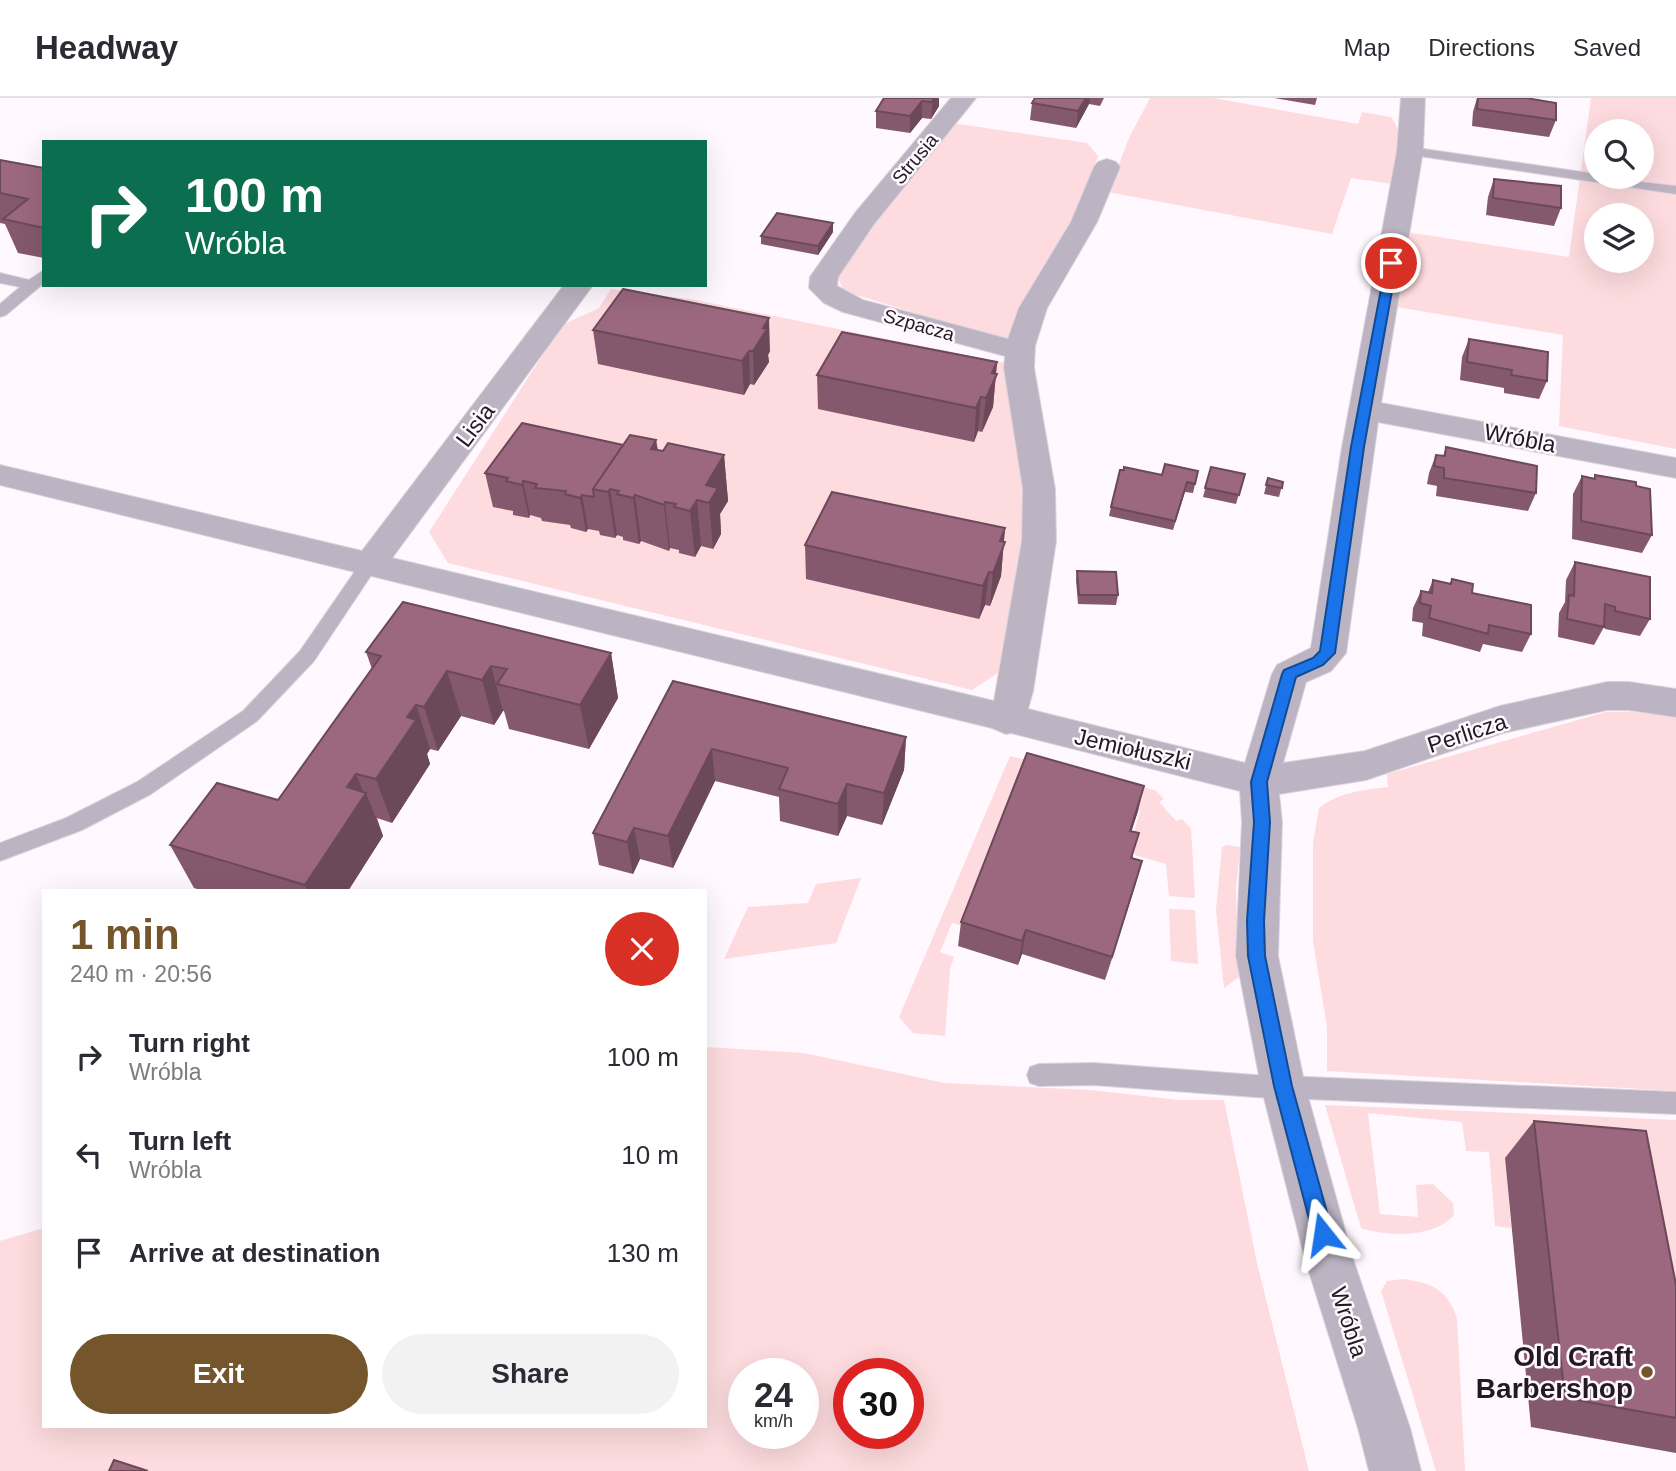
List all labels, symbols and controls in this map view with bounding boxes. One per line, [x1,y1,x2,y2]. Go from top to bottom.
text: Headway [35,29,178,66]
text: Map [1344,34,1390,61]
text: Directions [1428,34,1535,61]
text: Saved [1573,34,1641,61]
map controls [1584,119,1654,273]
button: search [1584,119,1654,189]
street label: Strusia [888,129,942,188]
icon: right [70,168,161,259]
text: 100 m [185,168,324,222]
button: layers [1584,203,1654,273]
text: Wróbla [185,225,286,261]
pin [1361,233,1421,293]
icon: arrive [1372,244,1410,282]
street label: Szpacza [881,305,957,345]
street label: Lisia [450,398,500,452]
street label: Wróbla [1482,418,1558,458]
street label: Perlicza [1424,708,1510,758]
street label: Jemiołuszki [1072,723,1194,775]
text: 1 min [70,911,180,958]
button: close [605,912,679,986]
text: 240 m · 20:56 [70,961,212,987]
text: Turn right [129,1028,250,1058]
icon: right [70,1038,108,1076]
text: 100 m [607,1042,679,1072]
text: Wróbla [129,1059,201,1085]
text: Turn left [129,1126,231,1156]
icon: left [70,1136,108,1174]
text: 10 m [621,1140,679,1170]
text: Wróbla [129,1157,201,1183]
position arrow [1286,1197,1360,1271]
icon: arrive [70,1234,108,1272]
text: Arrive at destination [129,1238,380,1268]
text: 130 m [607,1238,679,1268]
street label: Wróbla [1325,1284,1373,1361]
button: Exit [70,1334,368,1414]
button: Share [382,1334,679,1414]
place label: Old Craft Barbershop [1476,1341,1633,1404]
speed limit sign: 30 [833,1358,924,1449]
marker: Old Craft Barbershop [1639,1364,1655,1380]
text: 24 [754,1375,793,1414]
text: km/h [754,1411,793,1431]

